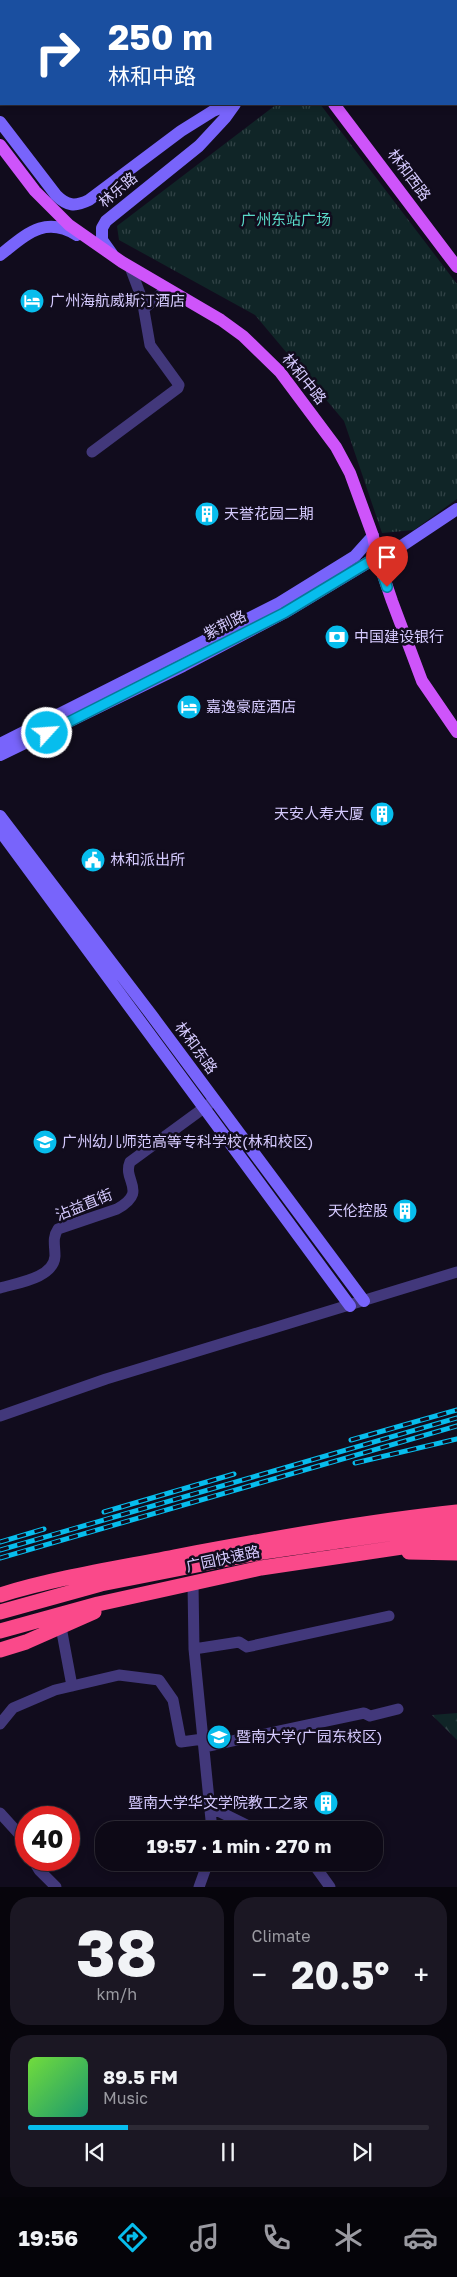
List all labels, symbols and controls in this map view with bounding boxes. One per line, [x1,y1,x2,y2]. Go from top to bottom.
text: 250 m [108,16,213,58]
icon: right [25,20,90,85]
text: 林和中路 [108,62,196,89]
street label: 林和西路 [385,145,435,204]
street label: 林乐路 [94,168,140,211]
park label: 广州东站广场 [241,210,331,228]
hotel icon: 广州海航威斯汀酒店 [19,288,45,314]
place label: 广州海航威斯汀酒店 [50,291,185,309]
street label: 林和中路 [279,349,331,407]
building icon: 天誉花园二期 [194,501,220,527]
place label: 天誉花园二期 [224,504,314,522]
pin [366,536,408,587]
icon: arrive [373,543,401,571]
street label: 紫荆路 [200,606,249,642]
bank icon: 中国建设银行 [324,624,350,650]
place label: 中国建设银行 [354,627,444,645]
hotel icon: 嘉逸豪庭酒店 [176,694,202,720]
place label: 嘉逸豪庭酒店 [206,697,296,715]
position arrow [20,706,72,758]
building icon: 天安人寿大厦 [369,801,395,827]
place label: 天安人寿大厦 [274,804,364,822]
public building icon: 林和派出所 [80,847,106,873]
place label: 林和派出所 [110,850,185,868]
street label: 林和东路 [172,1018,222,1077]
school or university icon: 广州幼儿师范高等专科学校(林和校区) [32,1129,58,1155]
place label: 广州幼儿师范高等专科学校(林和校区) [62,1132,313,1150]
street label: 沾益直街 [52,1184,115,1224]
building icon: 天伦控股 [392,1198,418,1224]
place label: 天伦控股 [328,1201,388,1219]
street label: 广园快速路 [184,1541,261,1575]
school or university icon: 暨南大学(广园东校区) [206,1724,232,1750]
place label: 暨南大学(广园东校区) [236,1727,382,1745]
building icon: 暨南大学华文学院教工之家 [313,1790,339,1816]
place label: 暨南大学华文学院教工之家 [128,1793,308,1811]
speed limit sign: 40 [15,1806,80,1871]
text: 19:57 · 1 min · 270 m [147,1834,331,1857]
text: 38 [76,1912,157,1990]
text: Climate [252,1926,311,1946]
text: 20.5° [291,1952,389,1997]
text: − [252,1958,267,1991]
text: + [414,1958,429,1991]
text: km/h [96,1984,137,2004]
text: 89.5 FM [103,2065,178,2088]
text: Music [103,2088,148,2108]
icon: previous [81,2138,109,2166]
icon: pause [214,2138,242,2166]
icon: next [348,2138,376,2166]
icon: directions [115,2220,150,2255]
icon: music [187,2220,222,2255]
icon: phone [259,2220,294,2255]
icon: climate [331,2220,366,2255]
icon: car [403,2220,438,2255]
text: 19:56 [19,2224,78,2251]

